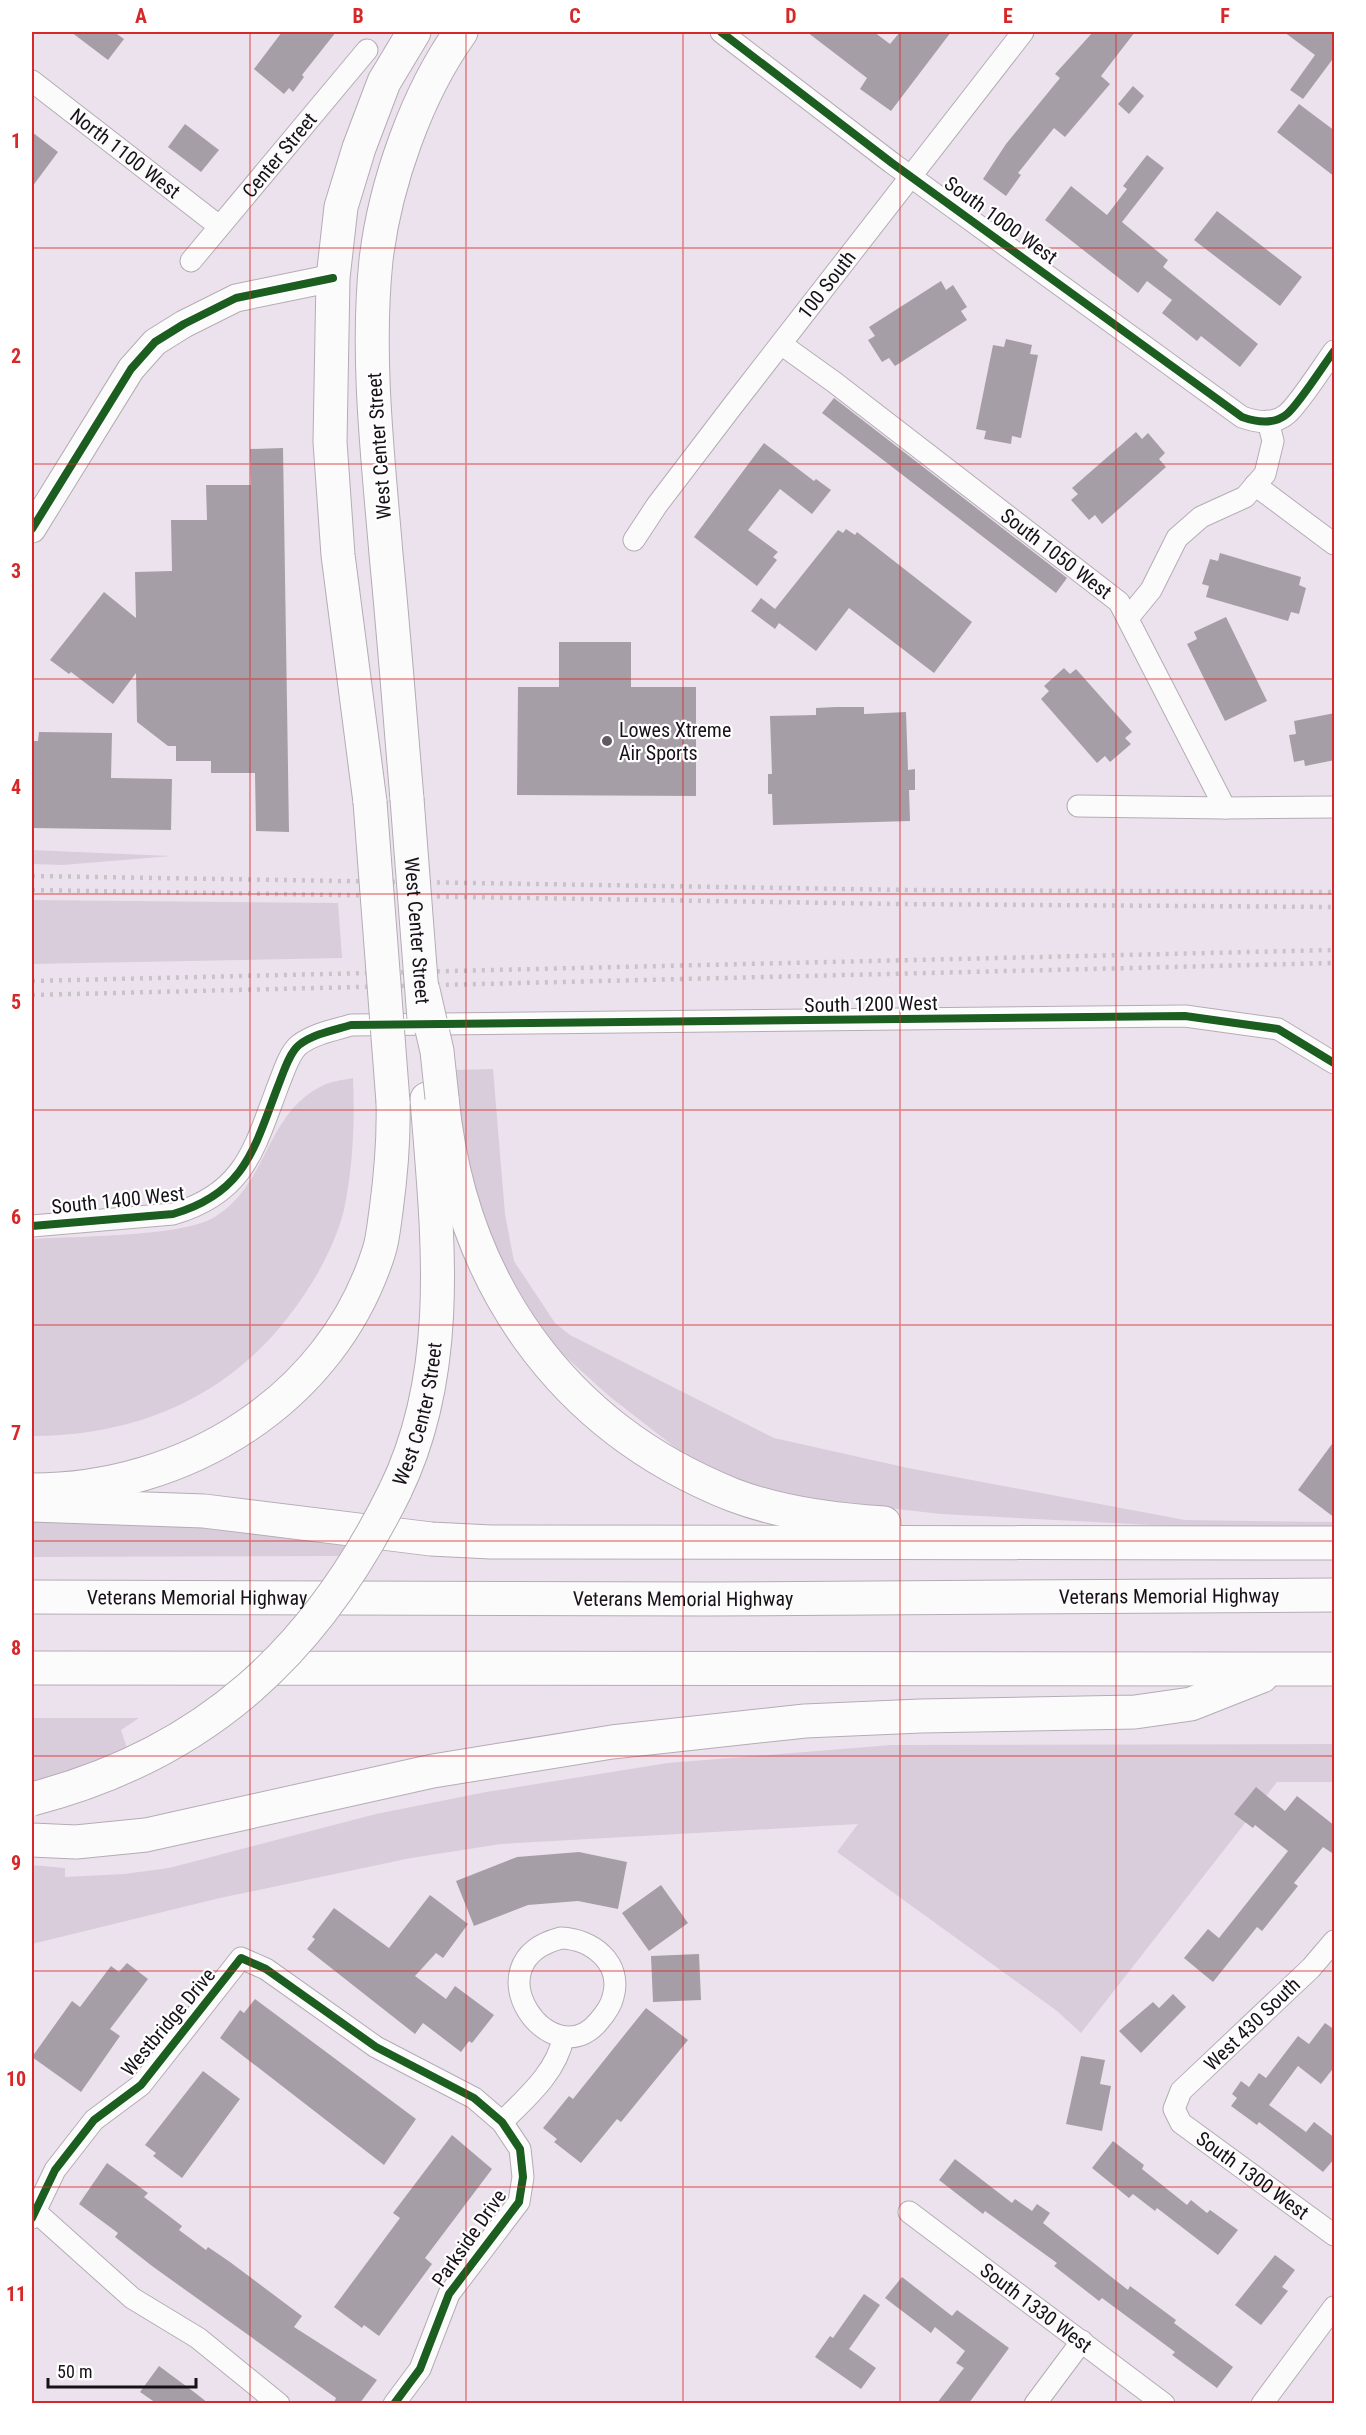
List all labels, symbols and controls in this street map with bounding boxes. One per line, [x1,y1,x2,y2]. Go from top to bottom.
text: A [135,4,147,28]
text: B [352,4,364,28]
text: C [569,4,581,28]
text: D [785,4,797,28]
text: E [1003,4,1013,28]
text: F [1220,4,1230,28]
street label: North 1100 West [65,103,185,203]
street label: Center Street [237,108,322,202]
text: 1 [11,129,21,153]
street label: South 1000 West [940,171,1062,269]
street label: 100 South [793,246,861,324]
text: 2 [11,344,21,368]
street label: West Center Street [362,372,396,520]
street label: South 1050 West [996,503,1117,604]
text: 3 [11,559,21,583]
place label: Lowes Xtreme Air Sports [619,718,731,765]
marker: Lowes Xtreme Air Sports [600,734,614,748]
text: 4 [11,775,21,799]
street label: West Center Street [400,856,435,1005]
text: 5 [11,990,21,1014]
street label: South 1200 West [804,991,938,1017]
street label: South 1400 West [50,1181,186,1219]
text: 6 [11,1205,21,1229]
street label: West Center Street [387,1341,447,1489]
text: 7 [11,1421,21,1445]
street label: Veterans Memorial Highway [1059,1583,1279,1609]
street label: Veterans Memorial Highway [87,1585,307,1610]
street label: Veterans Memorial Highway [573,1586,793,1611]
text: 8 [11,1636,21,1660]
text: 9 [11,1851,21,1875]
street label: Westbridge Drive [116,1963,220,2081]
street label: West 430 South [1199,1972,1305,2076]
text: 10 [6,2067,26,2091]
street label: South 1300 West [1191,2126,1314,2225]
street label: Parkside Drive [427,2185,511,2291]
street label: South 1330 West [975,2258,1097,2357]
text: 11 [6,2282,26,2306]
scale bar [48,2351,196,2389]
text: 50 m [57,2361,92,2382]

